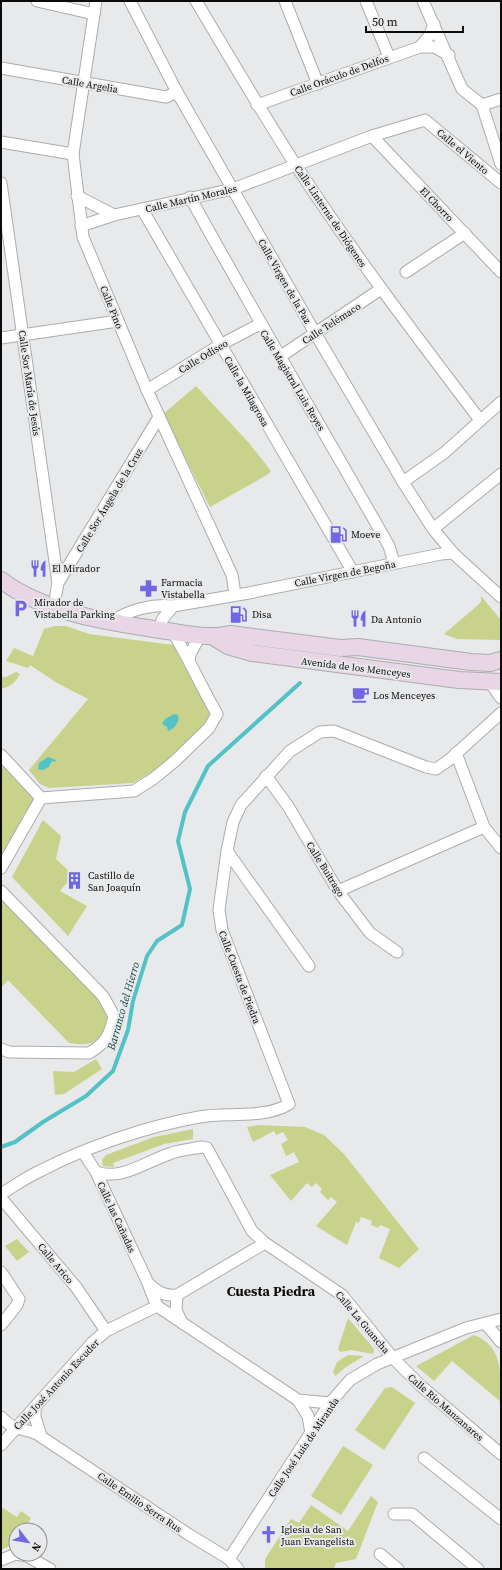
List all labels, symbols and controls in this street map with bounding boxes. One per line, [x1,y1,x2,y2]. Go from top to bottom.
scale bar [366,8,463,34]
text: 50 m [372,14,398,30]
street label: Calle Oráculo de Delfos [288,52,390,99]
street label: Calle Argelia [61,73,120,96]
street label: Calle el Viento [434,126,492,177]
street label: Calle Linterna de Diógenes [292,163,370,270]
street label: Calle Martín Morales [144,182,238,215]
street label: El Chorro [417,184,457,225]
street label: Calle Virgen de la Paz [255,237,314,326]
street label: Calle Pino [97,284,126,331]
street label: Calle Telémaco [299,299,364,347]
street label: Calle Magistral Luis Reyes [257,327,328,433]
street label: Calle Sor María de Jesús [16,329,43,437]
street label: Calle Odiseo [176,336,231,376]
street label: Calle la Milagrosa [221,354,272,430]
street label: Calle Sor Ángela de la Cruz [73,445,146,555]
fuel station icon: Moeve [328,524,348,544]
place label: Moeve [351,528,380,541]
street label: Calle Virgen de Begoña [293,557,398,590]
restaurant icon: El Mirador [29,558,49,578]
place label: El Mirador [52,562,101,575]
place label: Farmacia Vistabella [161,576,206,601]
pharmacy icon: Farmacia Vistabella [138,578,158,598]
place label: Mirador de Vistabella Parking [34,596,115,621]
parking icon: Mirador de Vistabella Parking [11,598,31,618]
fuel station icon: Disa [229,604,249,624]
place label: Disa [252,608,272,621]
restaurant icon: Da Antonio [348,609,368,629]
place label: Da Antonio [371,613,422,626]
street label: Avenida de los Menceyes [300,654,412,681]
cafe icon: Los Menceyes [350,685,370,705]
place label: Los Menceyes [373,689,435,702]
street label: Calle Buitrago [303,839,348,900]
place label: Castillo de San Joaquín [88,869,141,894]
building icon: Castillo de San Joaquín [65,871,85,891]
street label: Calle Cuesta de Piedra [216,929,264,1027]
water label: Barranco del Hierro [103,960,143,1053]
street label: Calle las Cañadas [94,1180,139,1255]
street label: Calle Arico [35,1240,77,1287]
district label: Cuesta Piedra [227,1281,316,1301]
street label: Calle La Guancha [333,1288,393,1357]
street label: Calle José Antonio Escuder [11,1336,103,1433]
street label: Calle Rio Manzanares [405,1371,486,1444]
street label: Calle José Luis de Miranda [265,1394,342,1500]
street label: Calle Emilio Serra Rus [95,1469,184,1536]
north arrow [8,1522,48,1562]
place label: Iglesia de San Juan Evangelista [280,1523,355,1548]
church icon: Iglesia de San Juan Evangelista [258,1525,278,1545]
text: N [28,1540,45,1554]

